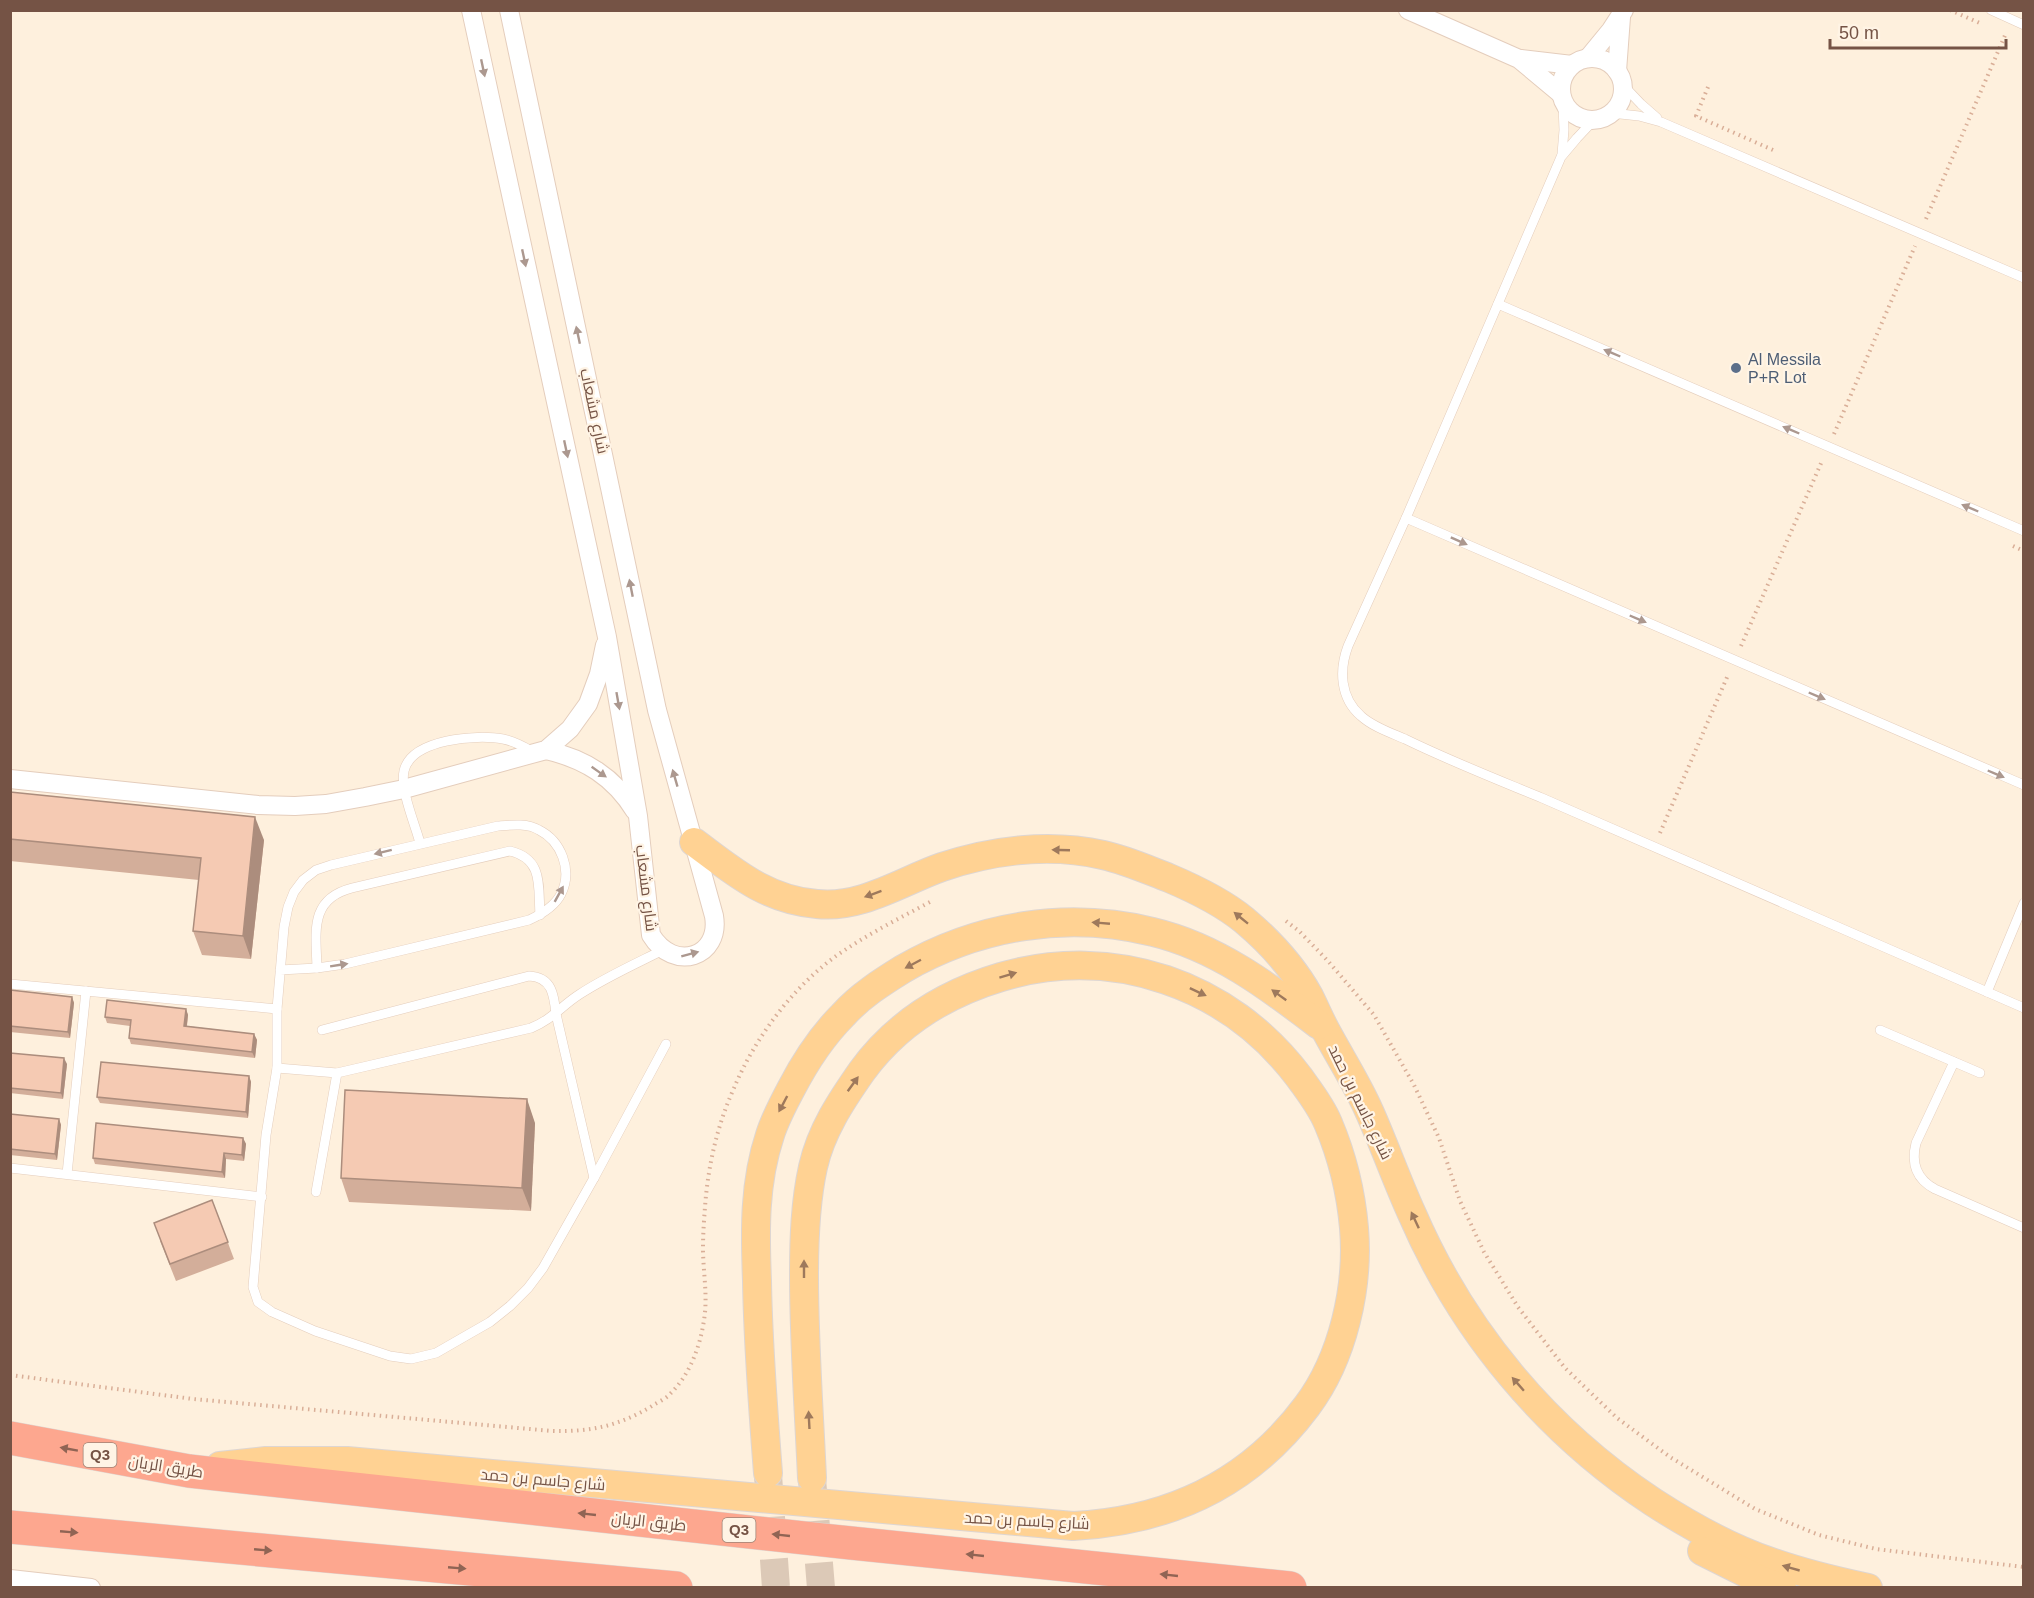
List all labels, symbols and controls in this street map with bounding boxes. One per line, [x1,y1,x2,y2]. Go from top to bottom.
scale bar [1830,12,2006,50]
text: 50 m [1839,23,1879,43]
one-way arrow [478,58,488,77]
one-way arrow [520,249,530,267]
one-way arrow [573,326,583,344]
one-way arrow [1602,348,1620,358]
place label: Al Messila P+R Lot [1748,351,1821,386]
marker: Al Messila P+R Lot [1729,361,1743,375]
street label: شارع مشعاب [574,367,612,456]
one-way arrow [1781,425,1799,435]
one-way arrow [562,439,572,458]
one-way arrow [1961,503,1978,512]
one-way arrow [1451,537,1468,546]
one-way arrow [626,578,635,597]
one-way arrow [1630,614,1648,624]
one-way arrow [1809,691,1827,701]
one-way arrow [614,692,623,711]
one-way arrow [591,766,607,778]
one-way arrow [670,768,679,786]
one-way arrow [1988,769,2005,778]
street label: شارع مشعاب [630,844,660,933]
one-way arrow [1051,845,1070,855]
one-way arrow [373,848,392,858]
one-way arrow [554,885,564,902]
one-way arrow [864,890,882,900]
one-way arrow [1233,912,1248,924]
one-way arrow [1091,918,1110,928]
one-way arrow [681,949,699,958]
one-way arrow [904,959,921,969]
one-way arrow [329,960,348,969]
one-way arrow [999,970,1017,979]
one-way arrow [1190,988,1207,997]
one-way arrow [1272,989,1288,1001]
street label: شارع جاسم بن حمد [1323,1042,1396,1164]
one-way arrow [846,1077,858,1092]
one-way arrow [778,1095,788,1112]
one-way arrow [1410,1212,1419,1229]
one-way arrow [799,1260,809,1279]
one-way arrow [1512,1377,1525,1392]
one-way arrow [805,1410,814,1429]
road number: Q3 [84,1443,116,1467]
one-way arrow [59,1444,78,1453]
street label: طريق الريان [127,1452,205,1483]
street label: شارع جاسم بن حمد [479,1466,606,1496]
one-way arrow [577,1509,596,1519]
street label: طريق الريان [610,1509,687,1536]
street label: شارع جاسم بن حمد [964,1509,1090,1535]
road number: Q3 [722,1518,756,1542]
one-way arrow [59,1527,78,1537]
one-way arrow [771,1530,790,1540]
one-way arrow [253,1545,272,1555]
one-way arrow [965,1550,984,1560]
one-way arrow [448,1563,467,1573]
one-way arrow [1782,1563,1800,1572]
one-way arrow [1159,1570,1178,1580]

